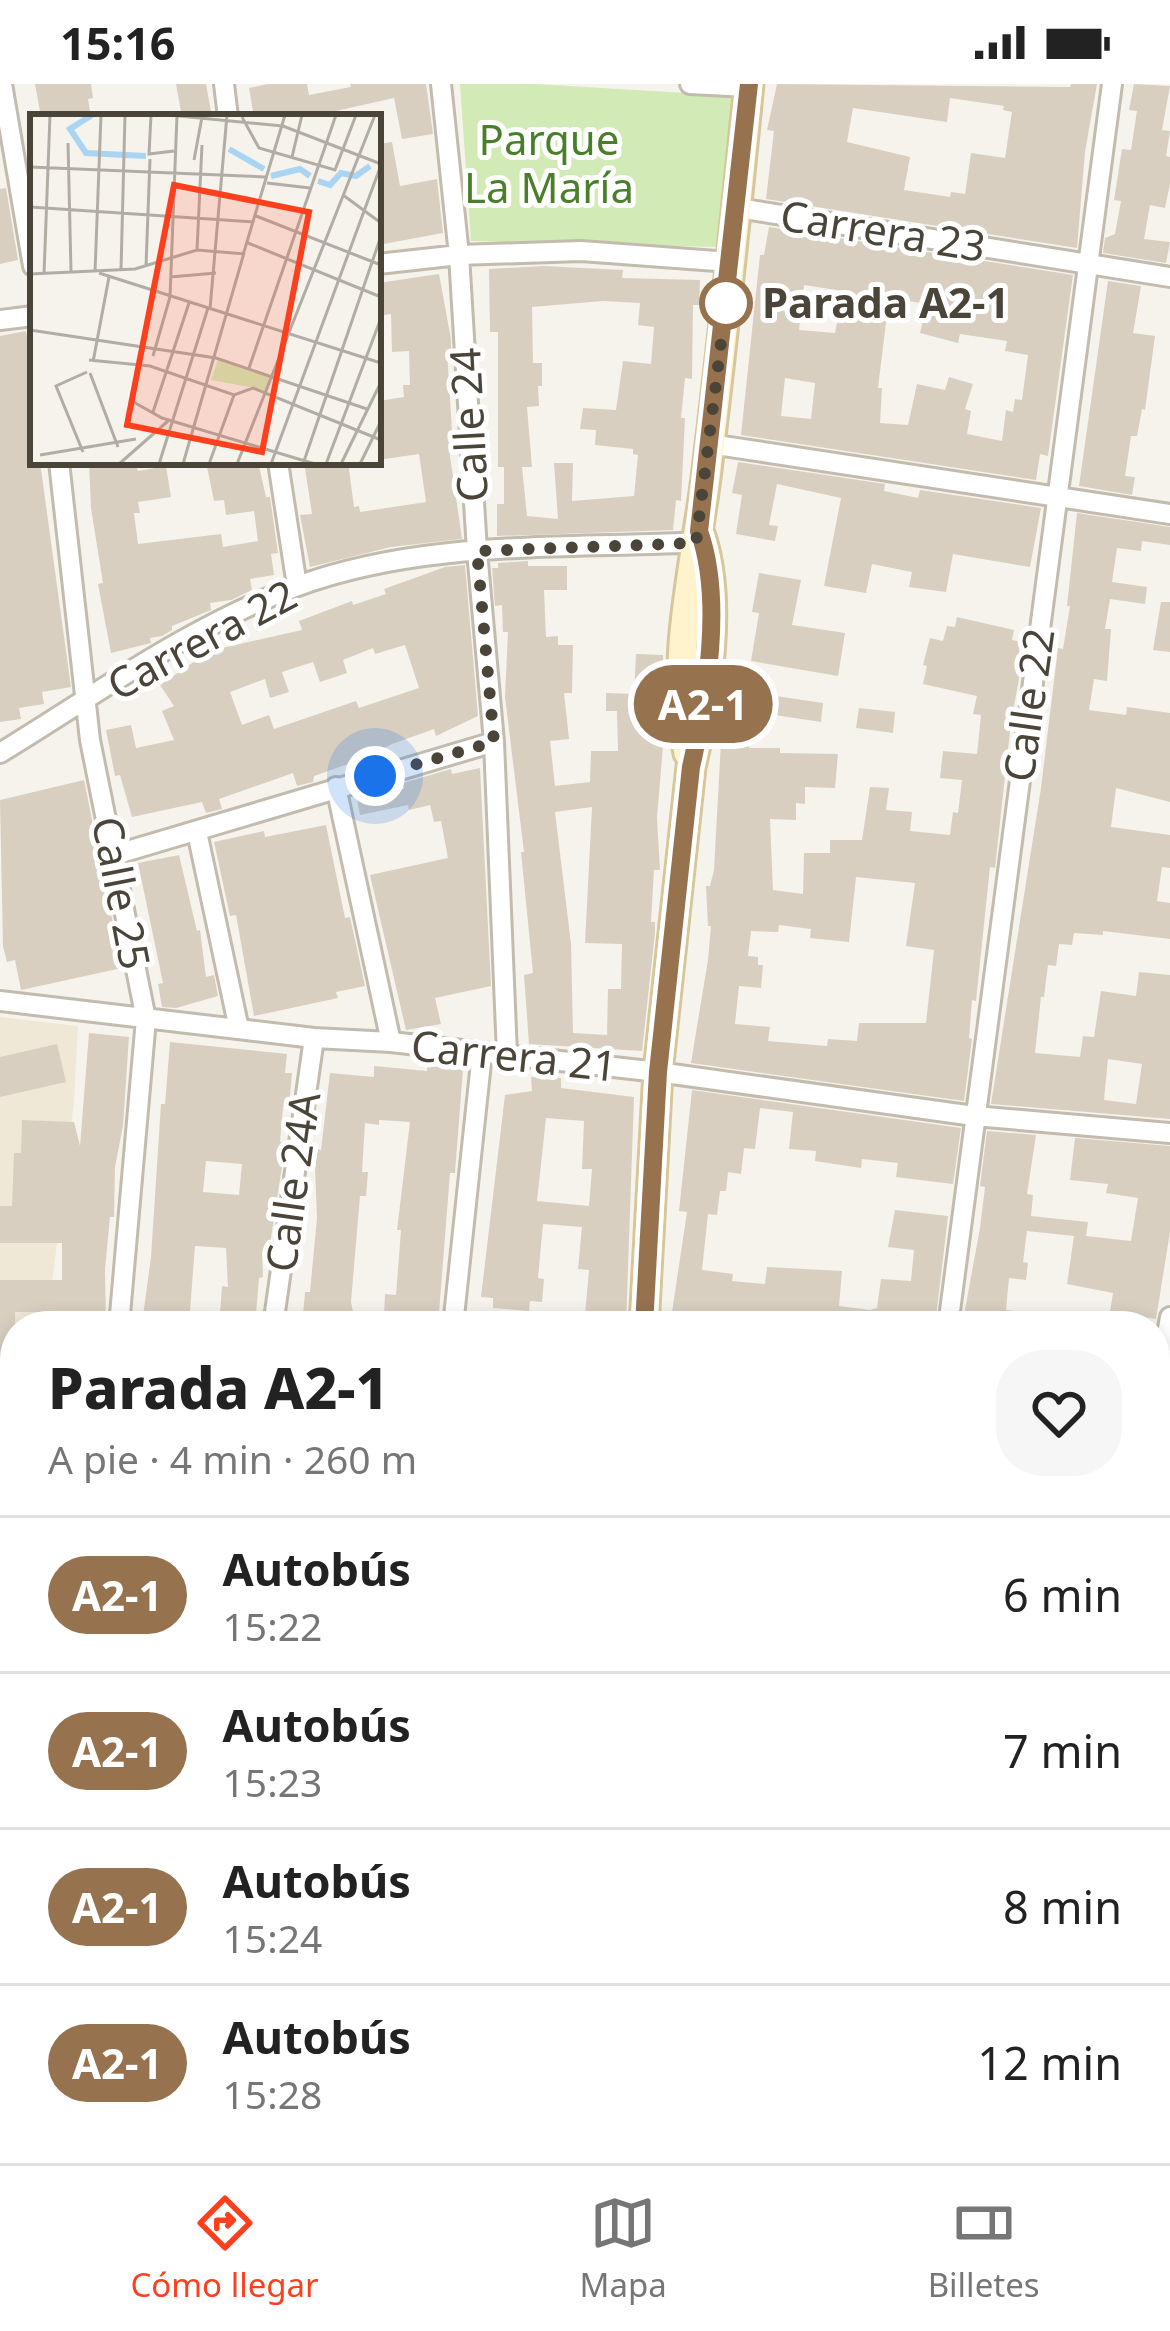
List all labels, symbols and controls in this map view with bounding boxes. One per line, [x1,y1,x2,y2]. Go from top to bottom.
text: 15:16 [60,12,176,73]
park label: Parque La María [464,110,634,215]
inset map [30,114,381,465]
street label: Carrera 23 [777,185,990,274]
place label: Parada A2-1 [762,273,1010,330]
marker: Parada A2-1 [701,278,751,328]
street label: Calle 24 [435,346,500,504]
street label: Carrera 22 [97,565,306,712]
street label: Calle 22 [989,624,1066,785]
line badge: A2-1 [619,665,787,743]
text: A2-1 [658,675,748,732]
your location [345,746,405,806]
street label: Calle 25 [80,811,165,974]
street label: Carrera 21 [408,1015,620,1094]
street label: Calle 24A [251,1088,332,1276]
text: Parada A2-1 [48,1348,388,1426]
button: heart [996,1350,1122,1476]
text: A pie · 4 min · 260 m [48,1432,417,1485]
text: Autobús [223,1538,411,1599]
text: 6 min [1003,1564,1122,1625]
text: A2-1 [72,1566,163,1623]
text: 15:22 [223,1599,322,1652]
text: Autobús [223,1694,411,1755]
text: 7 min [1003,1720,1122,1781]
text: A2-1 [72,1722,163,1779]
text: 15:23 [223,1755,322,1808]
text: Autobús [223,1850,411,1911]
text: 8 min [1003,1876,1122,1937]
text: A2-1 [72,1878,163,1935]
text: 15:24 [223,1911,322,1964]
text: Autobús [223,2006,411,2067]
text: 12 min [977,2032,1122,2093]
text: A2-1 [72,2034,163,2091]
text: 15:28 [223,2067,322,2120]
tab: Cómo llegar [130,2190,319,2307]
tab: Mapa [580,2190,667,2307]
tab: Billetes [928,2190,1040,2307]

